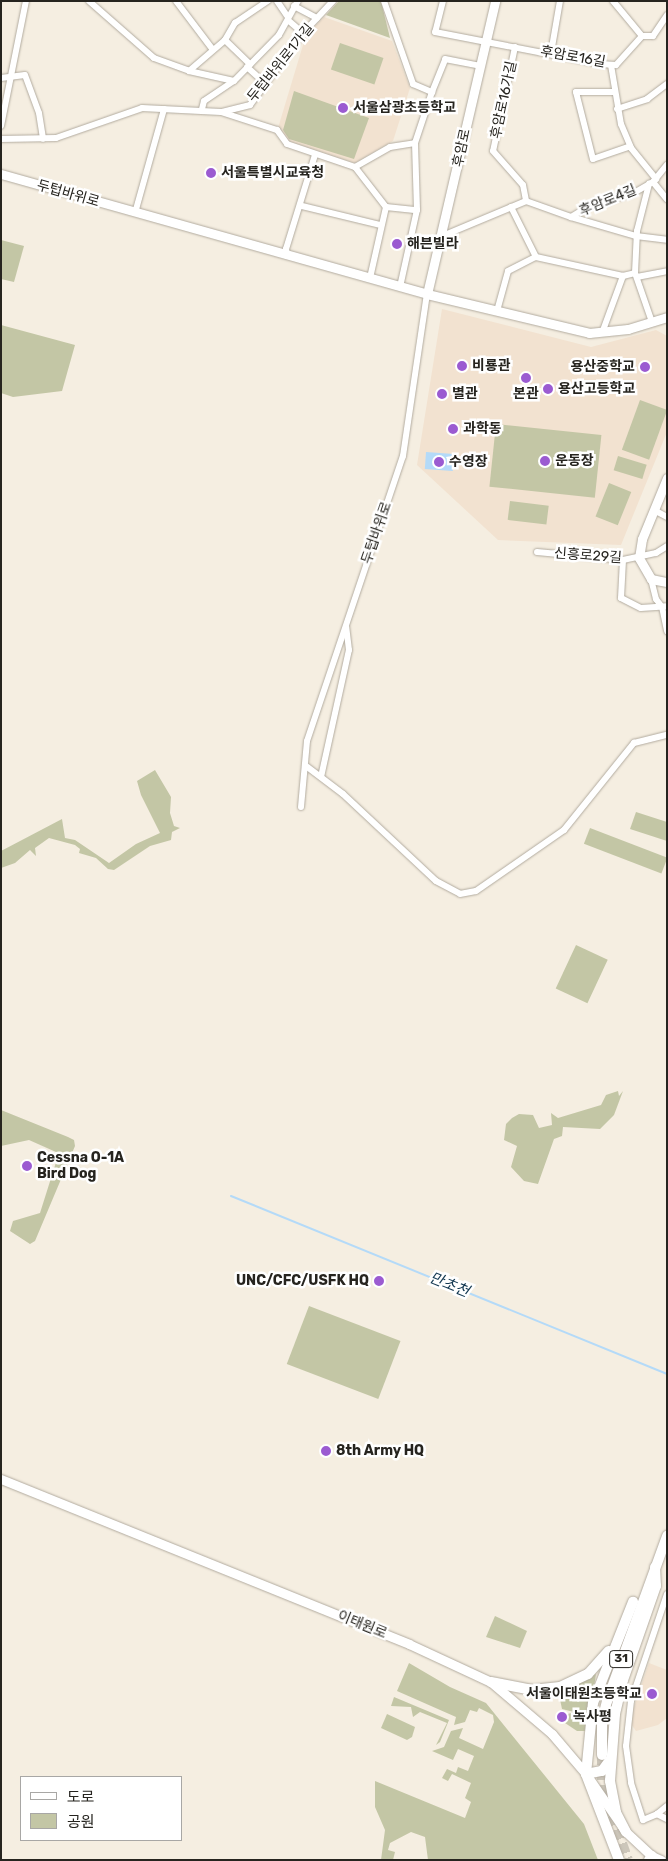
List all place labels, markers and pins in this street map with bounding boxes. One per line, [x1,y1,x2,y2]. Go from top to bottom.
place label: 서울삼광초등학교 [353,100,456,116]
marker: 서울삼광초등학교 [337,102,349,114]
place label: 서울특별시교육청 [221,165,324,181]
marker: 서울특별시교육청 [205,167,217,179]
place label: 해븐빌라 [407,236,459,252]
marker: 해븐빌라 [391,238,403,250]
place label: 비룡관 [472,358,511,374]
place label: 용산중학교 [571,359,635,375]
marker: 비룡관 [456,360,468,372]
marker: 용산중학교 [639,361,651,373]
marker: 본관 [520,372,532,384]
place label: 용산고등학교 [558,381,635,397]
marker: 용산고등학교 [542,383,554,395]
place label: 별관 [452,386,478,402]
place label: 본관 [513,386,539,402]
marker: 별관 [436,388,448,400]
place label: 과학동 [463,421,502,437]
marker: 과학동 [447,423,459,435]
place label: 운동장 [555,453,594,469]
place label: 수영장 [449,454,488,470]
marker: 운동장 [539,455,551,467]
marker: 수영장 [433,456,445,468]
place label: Cessna O-1A Bird Dog [37,1150,124,1182]
marker: Cessna O-1A Bird Dog [21,1160,33,1172]
place label: UNC/CFC/USFK HQ [236,1273,369,1289]
marker: UNC/CFC/USFK HQ [373,1275,385,1287]
place label: 8th Army HQ [336,1443,425,1459]
marker: 8th Army HQ [320,1445,332,1457]
place label: 서울이태원초등학교 [526,1686,642,1702]
marker: 서울이태원초등학교 [646,1688,658,1700]
place label: 녹사평 [573,1709,612,1725]
marker: 녹사평 [555,1710,569,1724]

